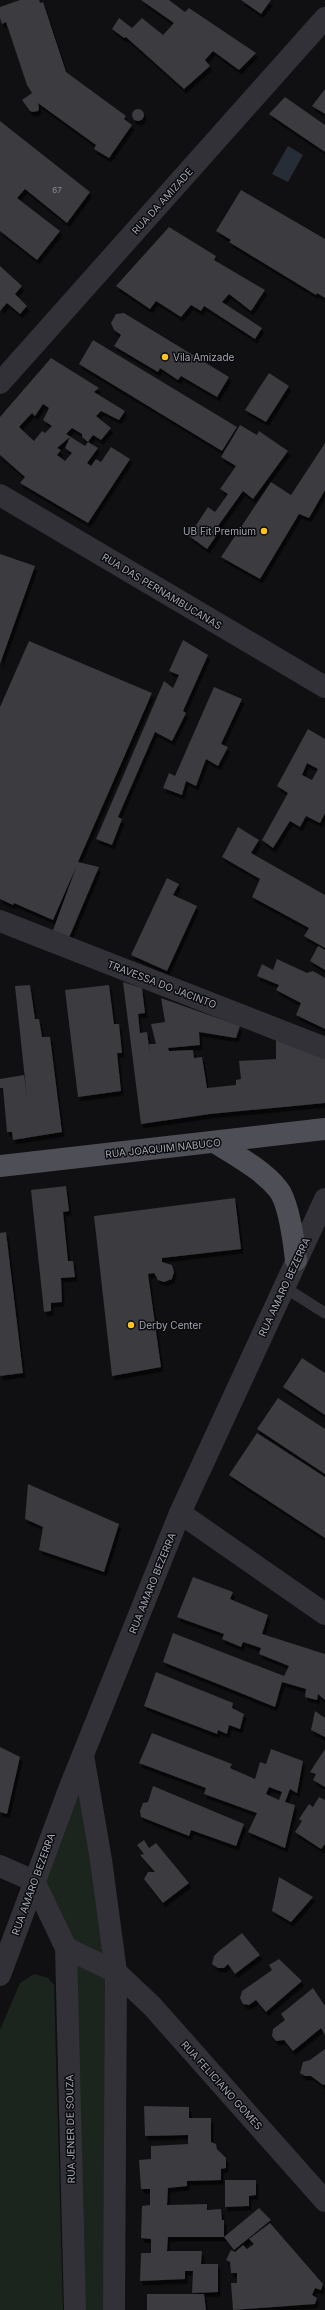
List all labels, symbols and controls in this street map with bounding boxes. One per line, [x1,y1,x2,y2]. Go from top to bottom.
street label: RUA DA AMIZADE [129,165,195,237]
house number: 67 [52,185,62,195]
place label: Vila Amizade [173,351,235,363]
marker: Vila Amizade [160,352,170,362]
place label: UB Fit Premium [183,525,256,537]
marker: UB Fit Premium [259,526,269,536]
street label: RUA DAS PERNAMBUCANAS [100,550,224,632]
street label: TRAVESSA DO JACINTO [106,958,218,1010]
street label: RUA JOAQUIM NABUCO [105,1136,222,1160]
street label: RUA AMARO BEZERRA [256,1236,312,1338]
place label: Derby Center [139,1319,202,1331]
marker: Derby Center [126,1320,136,1330]
street label: RUA AMARO BEZERRA [126,1531,178,1635]
street label: RUA AMARO BEZERRA [9,1831,57,1937]
street label: RUA FELICIANO GOMES [179,2038,265,2132]
street label: RUA JENER DE SOUZA [63,2074,77,2183]

